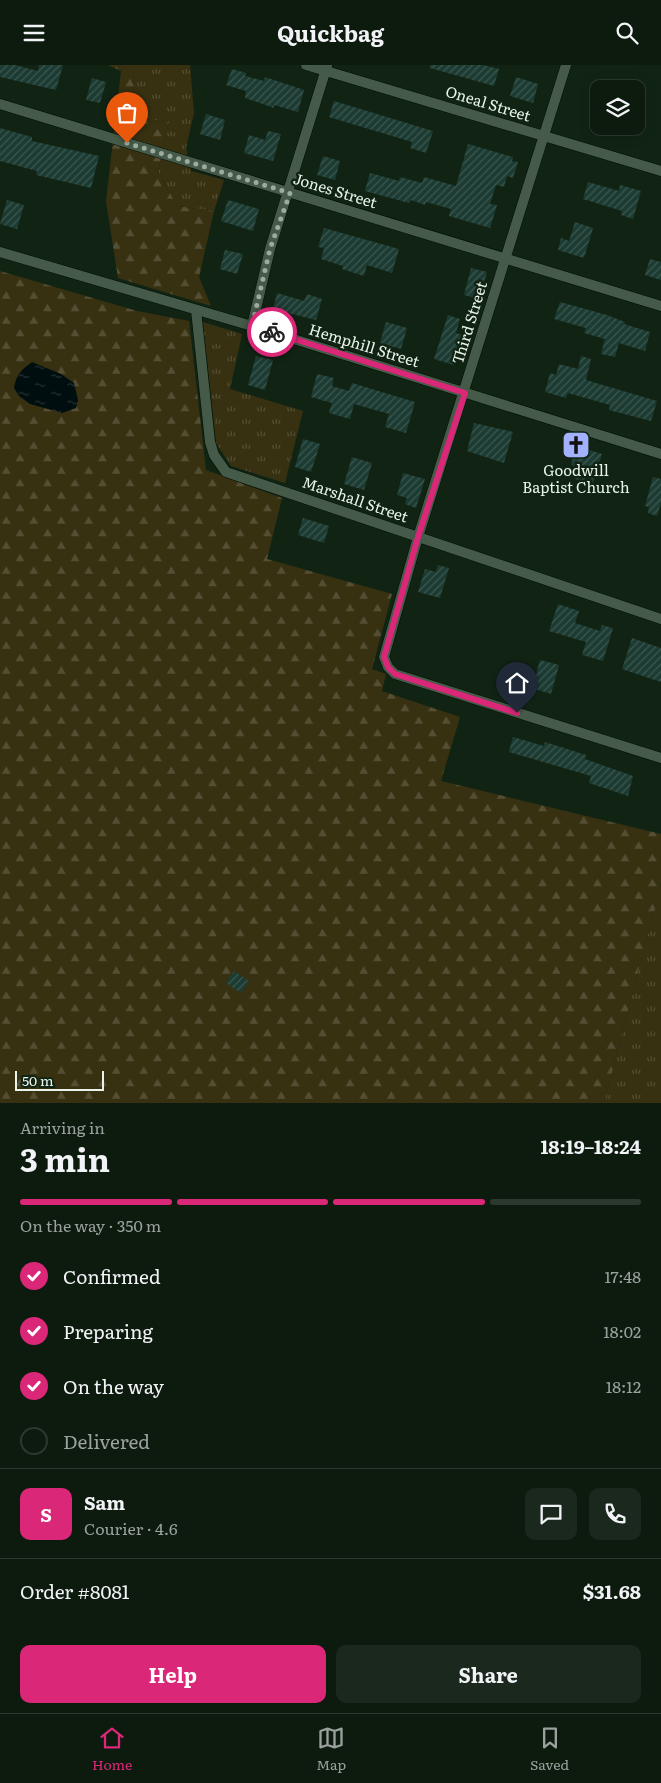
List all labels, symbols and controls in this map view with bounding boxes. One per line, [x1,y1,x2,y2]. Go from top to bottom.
text: Quickbag [277,16,384,49]
icon: menu [20,19,48,47]
icon: search [613,19,641,47]
street label: Oneal Street [443,79,534,126]
map controls [590,80,645,135]
button: layers [590,80,645,135]
pin [106,92,148,143]
icon: bag [113,99,141,127]
street label: Jones Street [291,166,380,213]
street label: Third Street [445,278,492,367]
courier [247,307,297,357]
street label: Hemphill Street [306,317,423,372]
icon: bike [258,318,286,346]
church icon: Goodwill Baptist Church [561,430,591,460]
place label: Goodwill Baptist Church [522,458,630,498]
street label: Marshall Street [299,470,411,527]
pin [496,662,538,713]
icon: home [503,669,531,697]
scale bar [15,1068,104,1091]
text: 50 m [22,1070,54,1090]
text: Arriving in [20,1115,105,1139]
text: 18:19–18:24 [541,1132,641,1160]
text: 3 min [20,1134,110,1182]
text: On the way · 350 m [20,1213,161,1237]
icon: check [20,1262,48,1290]
text: Confirmed [63,1262,161,1290]
text: 17:48 [605,1264,641,1288]
icon: check [20,1317,48,1345]
text: Preparing [63,1317,153,1345]
text: 18:02 [603,1319,641,1343]
icon: check [20,1372,48,1400]
text: On the way [63,1372,164,1400]
text: 18:12 [606,1374,641,1398]
text: Delivered [63,1427,150,1455]
text: Sam [84,1488,125,1516]
button: chat [525,1488,577,1540]
button: phone [589,1488,641,1540]
text: S [40,1500,52,1528]
text: Courier · 4.6 [84,1516,178,1540]
text: Order #8081 [20,1577,130,1605]
text: $31.68 [583,1577,641,1605]
button: Help [20,1645,326,1703]
button: Share [336,1645,641,1703]
tab: Home [92,1724,132,1774]
tab: Map [316,1724,346,1774]
tab: Saved [530,1724,569,1774]

